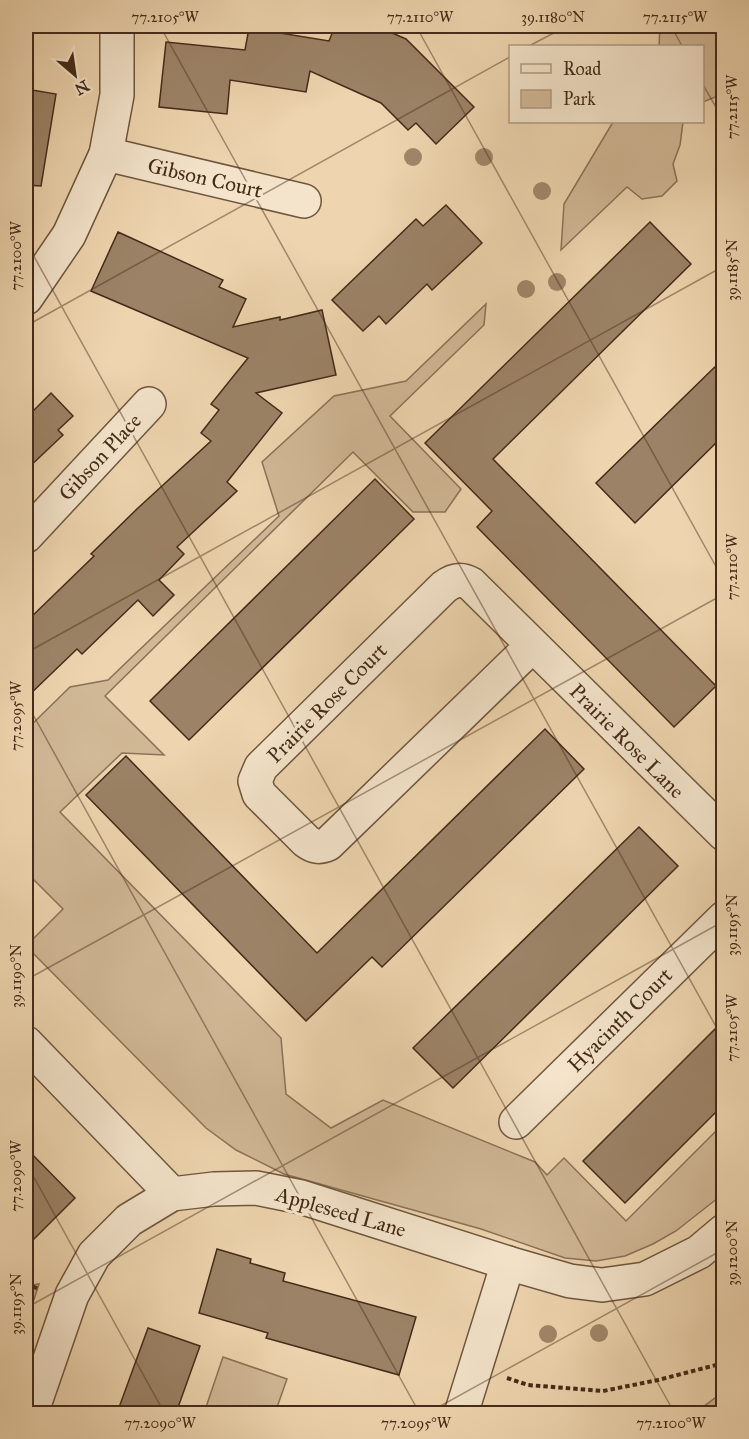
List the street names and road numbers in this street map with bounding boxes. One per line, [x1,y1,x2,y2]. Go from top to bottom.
street label: Gibson Court [145,152,266,204]
street label: Gibson Place [53,408,147,506]
street label: Prairie Rose Court [262,637,393,768]
street label: Prairie Rose Lane [564,678,690,804]
street label: Hyacinth Court [562,962,678,1078]
street label: Appleseed Lane [272,1181,409,1243]

